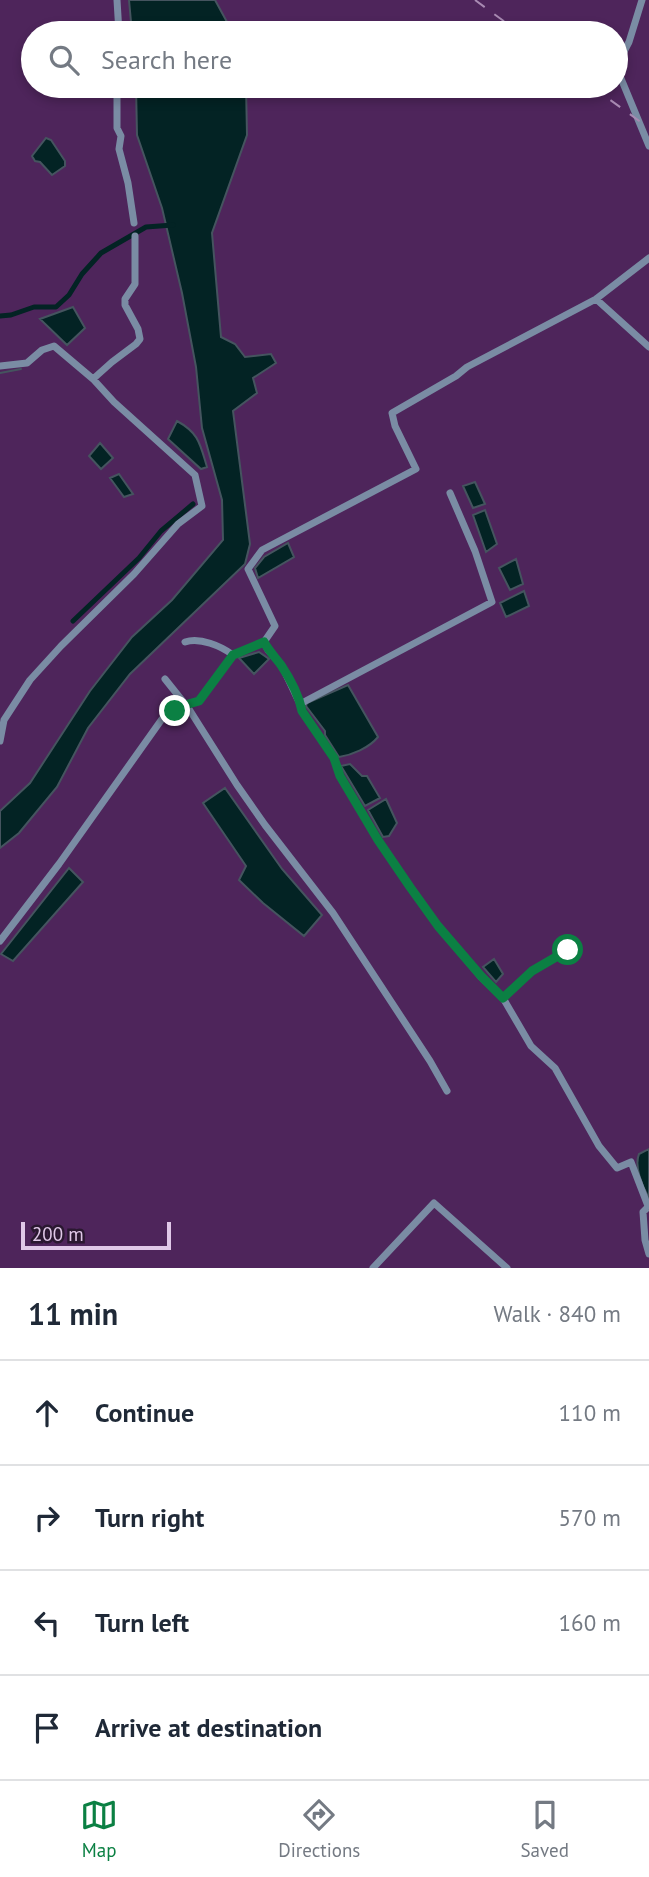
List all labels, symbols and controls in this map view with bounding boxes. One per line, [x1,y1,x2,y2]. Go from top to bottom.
search box [21,21,628,98]
icon: search [45,41,83,79]
text: Search here [101,43,232,76]
route end [159,695,190,726]
route start [552,934,583,965]
scale bar [21,1219,172,1251]
text: 200 m [32,1222,84,1246]
text: 11 min [28,1294,118,1333]
text: Walk · 840 m [494,1299,621,1328]
icon: ahead [28,1394,66,1432]
text: Continue [95,1396,194,1429]
text: 110 m [559,1398,621,1427]
icon: right [28,1499,66,1537]
text: Turn right [95,1501,204,1534]
text: 570 m [559,1503,621,1532]
icon: left [28,1604,66,1642]
text: Turn left [95,1606,189,1639]
text: 160 m [559,1608,621,1637]
icon: arrive [28,1709,66,1747]
text: Arrive at destination [95,1711,322,1744]
tab: Map [80,1796,118,1862]
tab: Directions [278,1796,360,1862]
tab: Saved [521,1796,569,1862]

